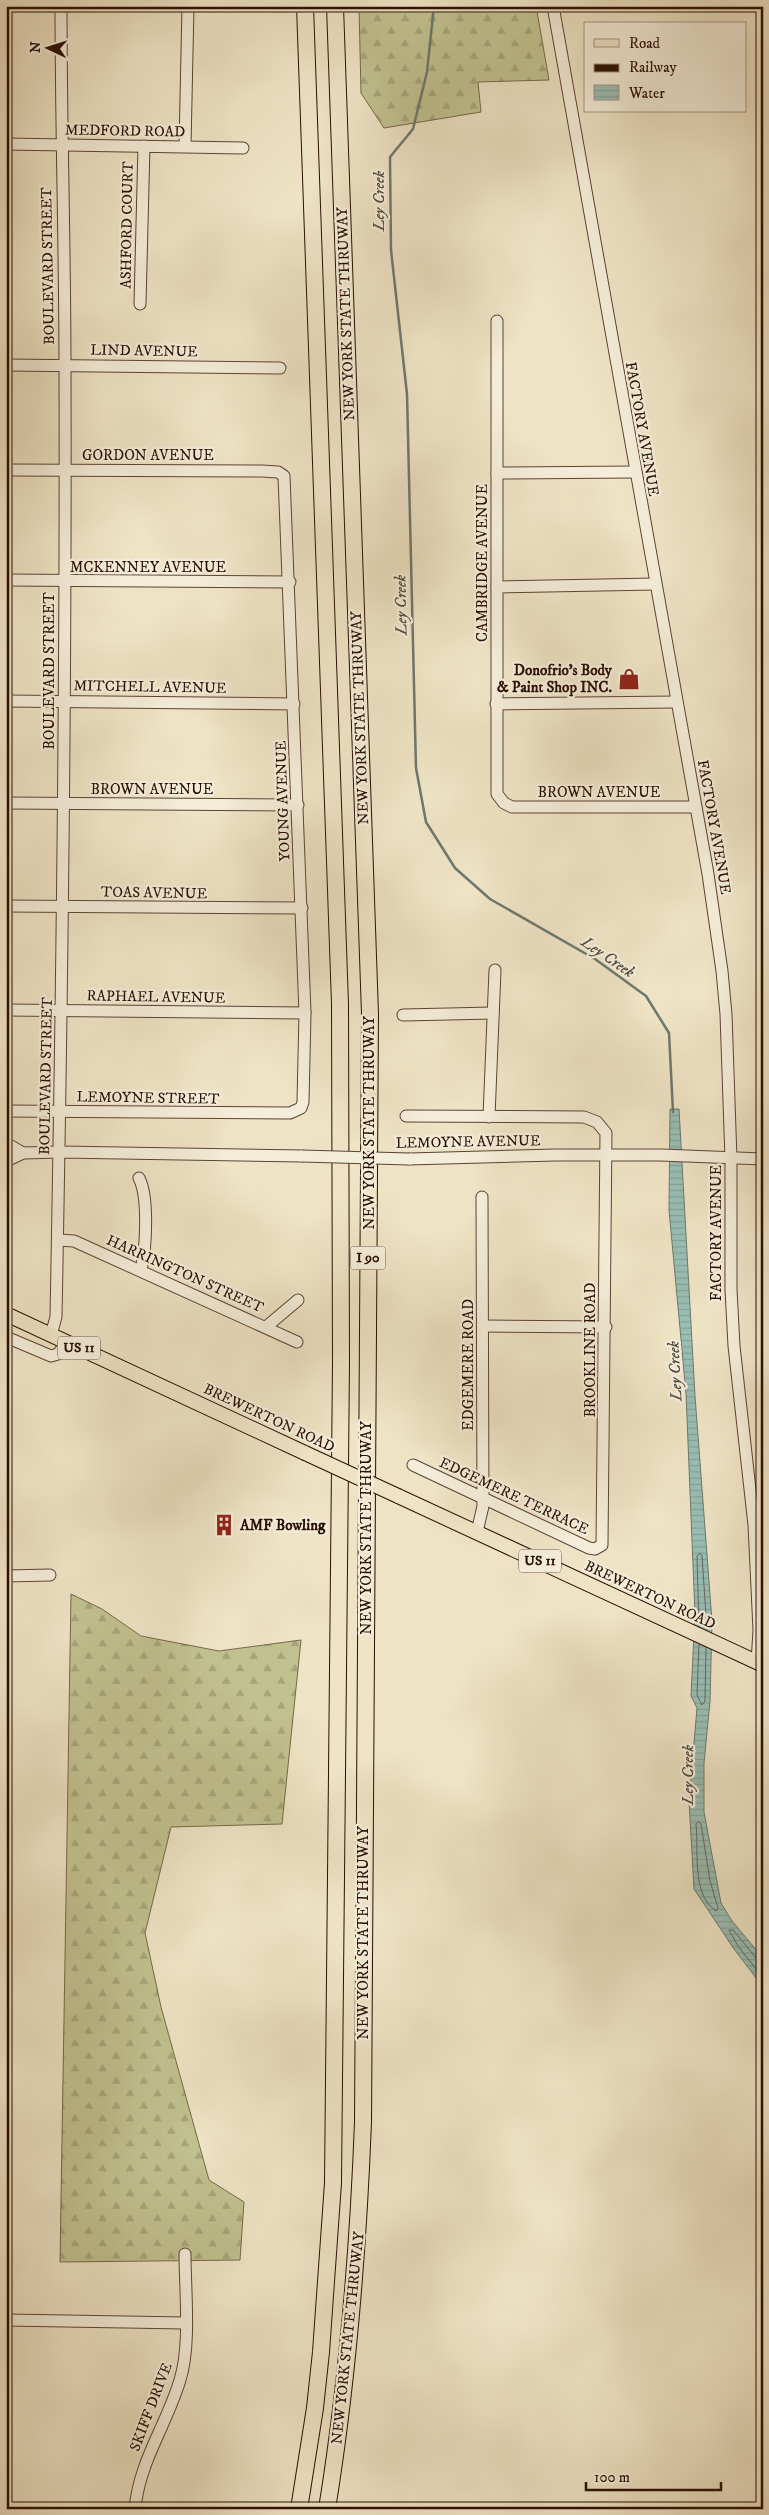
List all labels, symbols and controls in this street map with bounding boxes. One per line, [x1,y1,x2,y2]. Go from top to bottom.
north arrow [22,22,72,72]
legend [584,22,746,112]
text: Road [629,34,661,53]
text: N [27,40,45,54]
text: Railway [629,58,677,77]
text: Water [628,84,665,103]
street label: MEDFORD ROAD [65,120,185,142]
street label: ASHFORD COURT [116,160,138,289]
water label: Ley Creek [369,171,389,232]
street label: BOULEVARD STREET [37,186,59,345]
street label: NEW YORK STATE THRUWAY [333,206,359,421]
street label: LIND AVENUE [90,341,198,361]
street label: FACTORY AVENUE [621,360,663,498]
street label: GORDON AVENUE [82,446,214,465]
street label: CAMBRIDGE AVENUE [473,484,492,642]
street label: MCKENNEY AVENUE [70,558,227,577]
water label: Ley Creek [390,574,412,636]
street label: BOULEVARD STREET [40,592,59,750]
street label: NEW YORK STATE THRUWAY [347,610,373,825]
place label: Donofrio's Body & Paint Shop INC. [497,661,613,697]
shop icon: Donofrio's Body & Paint Shop INC. [616,666,642,692]
street label: MITCHELL AVENUE [73,676,227,698]
street label: YOUNG AVENUE [271,740,295,862]
street label: FACTORY AVENUE [693,758,735,896]
street label: BROWN AVENUE [91,780,214,799]
street label: BROWN AVENUE [538,783,661,802]
street label: TOAS AVENUE [101,883,208,903]
water label: Ley Creek [577,931,639,982]
street label: RAPHAEL AVENUE [86,986,226,1008]
street label: BOULEVARD STREET [35,996,57,1155]
street label: NEW YORK STATE THRUWAY [360,1016,379,1230]
street label: LEMOYNE STREET [76,1087,220,1109]
street label: LEMOYNE AVENUE [395,1131,541,1153]
street label: FACTORY AVENUE [707,1164,726,1301]
street label: HARRINGTON STREET [103,1231,267,1318]
road number: I 90 [350,1246,386,1270]
street label: BROOKLINE ROAD [581,1282,600,1418]
street label: EDGEMERE ROAD [459,1299,478,1431]
road number: US 11 [58,1336,100,1360]
water label: Ley Creek [663,1340,687,1403]
street label: BREWERTON ROAD [200,1379,338,1457]
street label: NEW YORK STATE THRUWAY [357,1421,376,1635]
street label: EDGEMERE TERRACE [436,1453,592,1539]
building icon: AMF Bowling [211,1512,237,1538]
place label: AMF Bowling [239,1516,326,1535]
road number: US 11 [519,1550,561,1572]
street label: BREWERTON ROAD [581,1556,719,1634]
water label: Ley Creek [678,1745,698,1806]
street label: NEW YORK STATE THRUWAY [354,1826,373,2040]
street label: NEW YORK STATE THRUWAY [327,2230,369,2445]
street label: SKIFF DRIVE [125,2360,177,2454]
scale bar [586,2460,722,2492]
text: 100 m [594,2468,630,2487]

